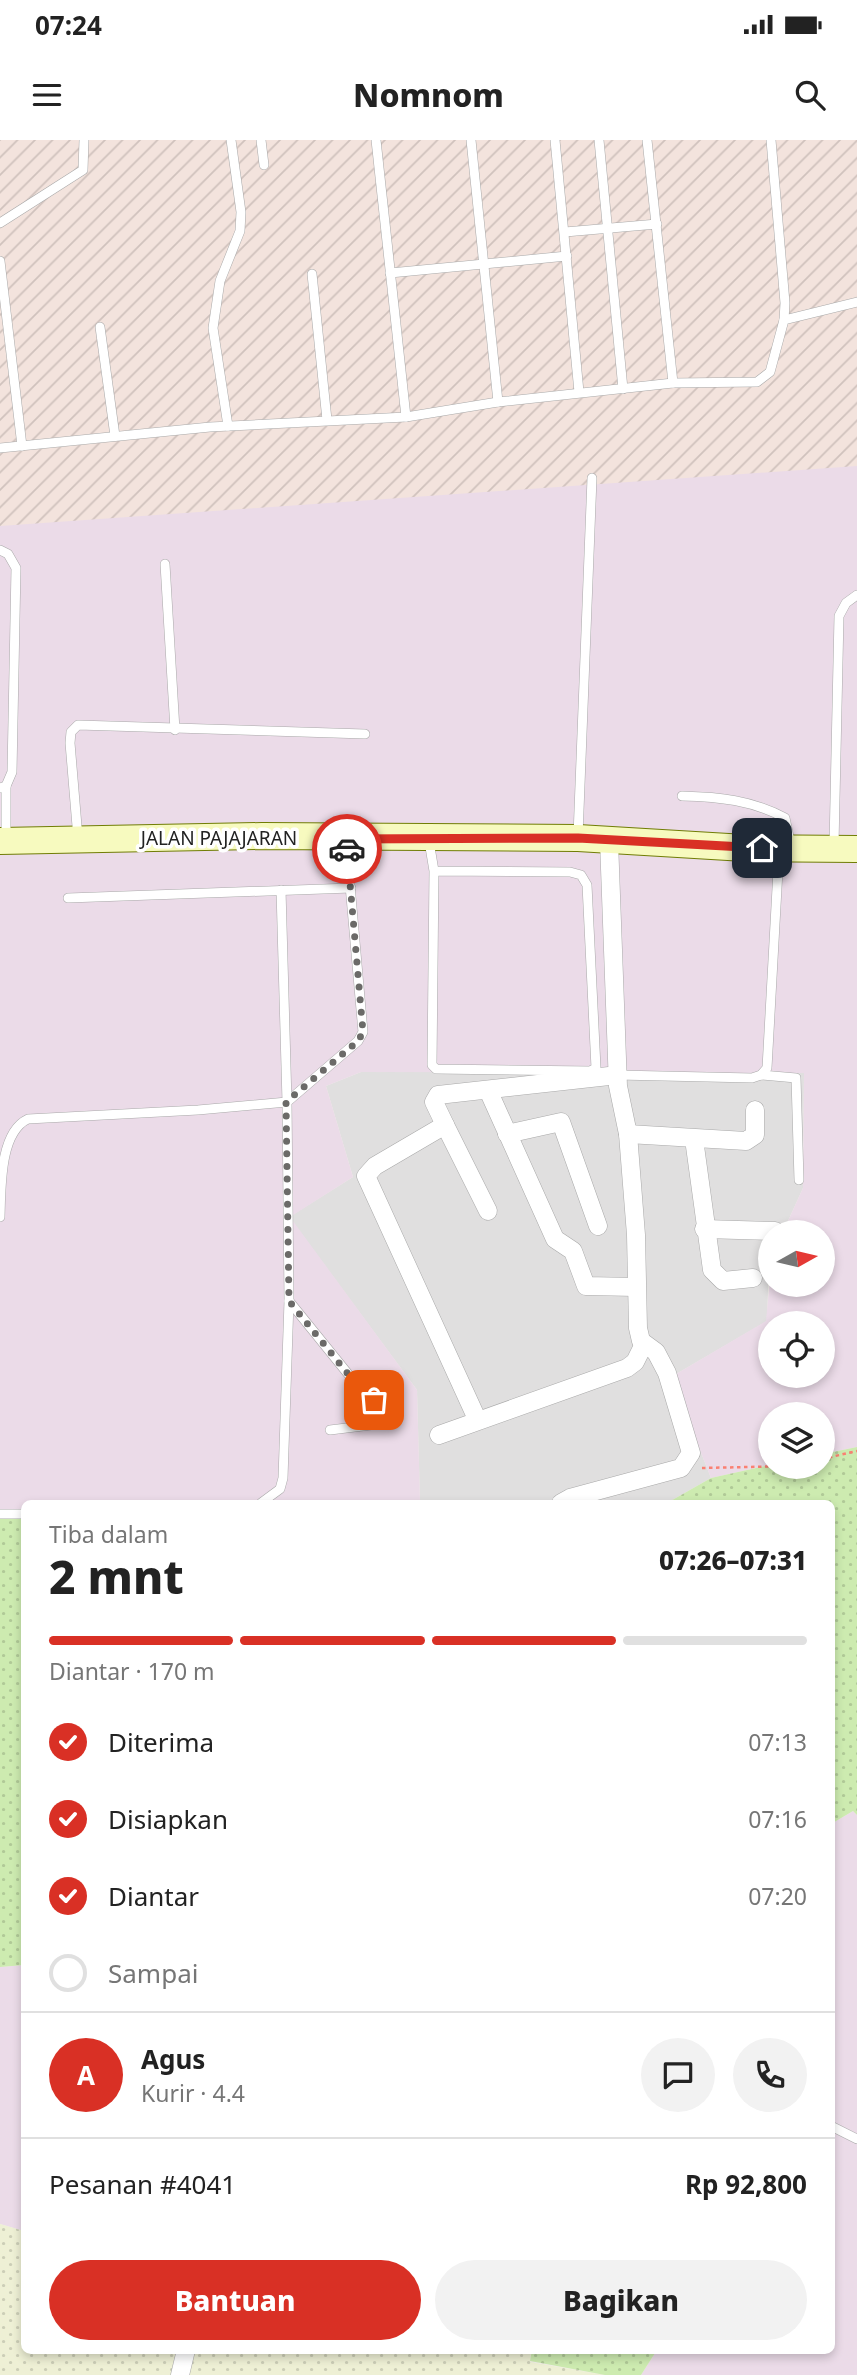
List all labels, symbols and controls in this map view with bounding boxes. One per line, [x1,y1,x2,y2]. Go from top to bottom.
text: 07:24 [35,7,102,43]
text: Nomnom [353,73,504,116]
icon: menu [28,76,66,114]
icon: search [791,76,829,114]
courier [312,814,382,884]
pin [732,818,792,878]
street label: JALAN PAJAJARAN [139,825,297,851]
icon: home [743,829,781,867]
icon: car [328,830,366,868]
north arrow [758,1220,835,1297]
map controls [758,1220,835,1479]
button: locate [758,1311,835,1388]
pin [344,1370,404,1430]
icon: bag [355,1381,393,1419]
button: layers [758,1402,835,1479]
text: Tiba dalam [49,1518,168,1550]
text: 07:26–07:31 [659,1542,807,1578]
text: 2 mnt [49,1545,184,1607]
text: Diantar · 170 m [49,1655,215,1687]
icon: check [49,1723,87,1761]
text: Diterima [108,1724,214,1760]
text: 07:13 [748,1726,807,1758]
icon: check [49,1800,87,1838]
text: Disiapkan [108,1801,228,1837]
text: 07:16 [748,1803,807,1835]
icon: check [49,1877,87,1915]
text: Diantar [108,1878,199,1914]
text: 07:20 [748,1880,807,1912]
text: Sampai [108,1955,198,1991]
button: chat [641,2038,715,2112]
button: phone [733,2038,807,2112]
text: Agus [141,2041,205,2077]
text: A [77,2057,95,2093]
text: Kurir · 4.4 [141,2077,245,2109]
text: Pesanan #4041 [49,2166,236,2202]
text: Rp 92,800 [685,2166,807,2202]
button: Bantuan [49,2260,421,2340]
button: Bagikan [435,2260,807,2340]

